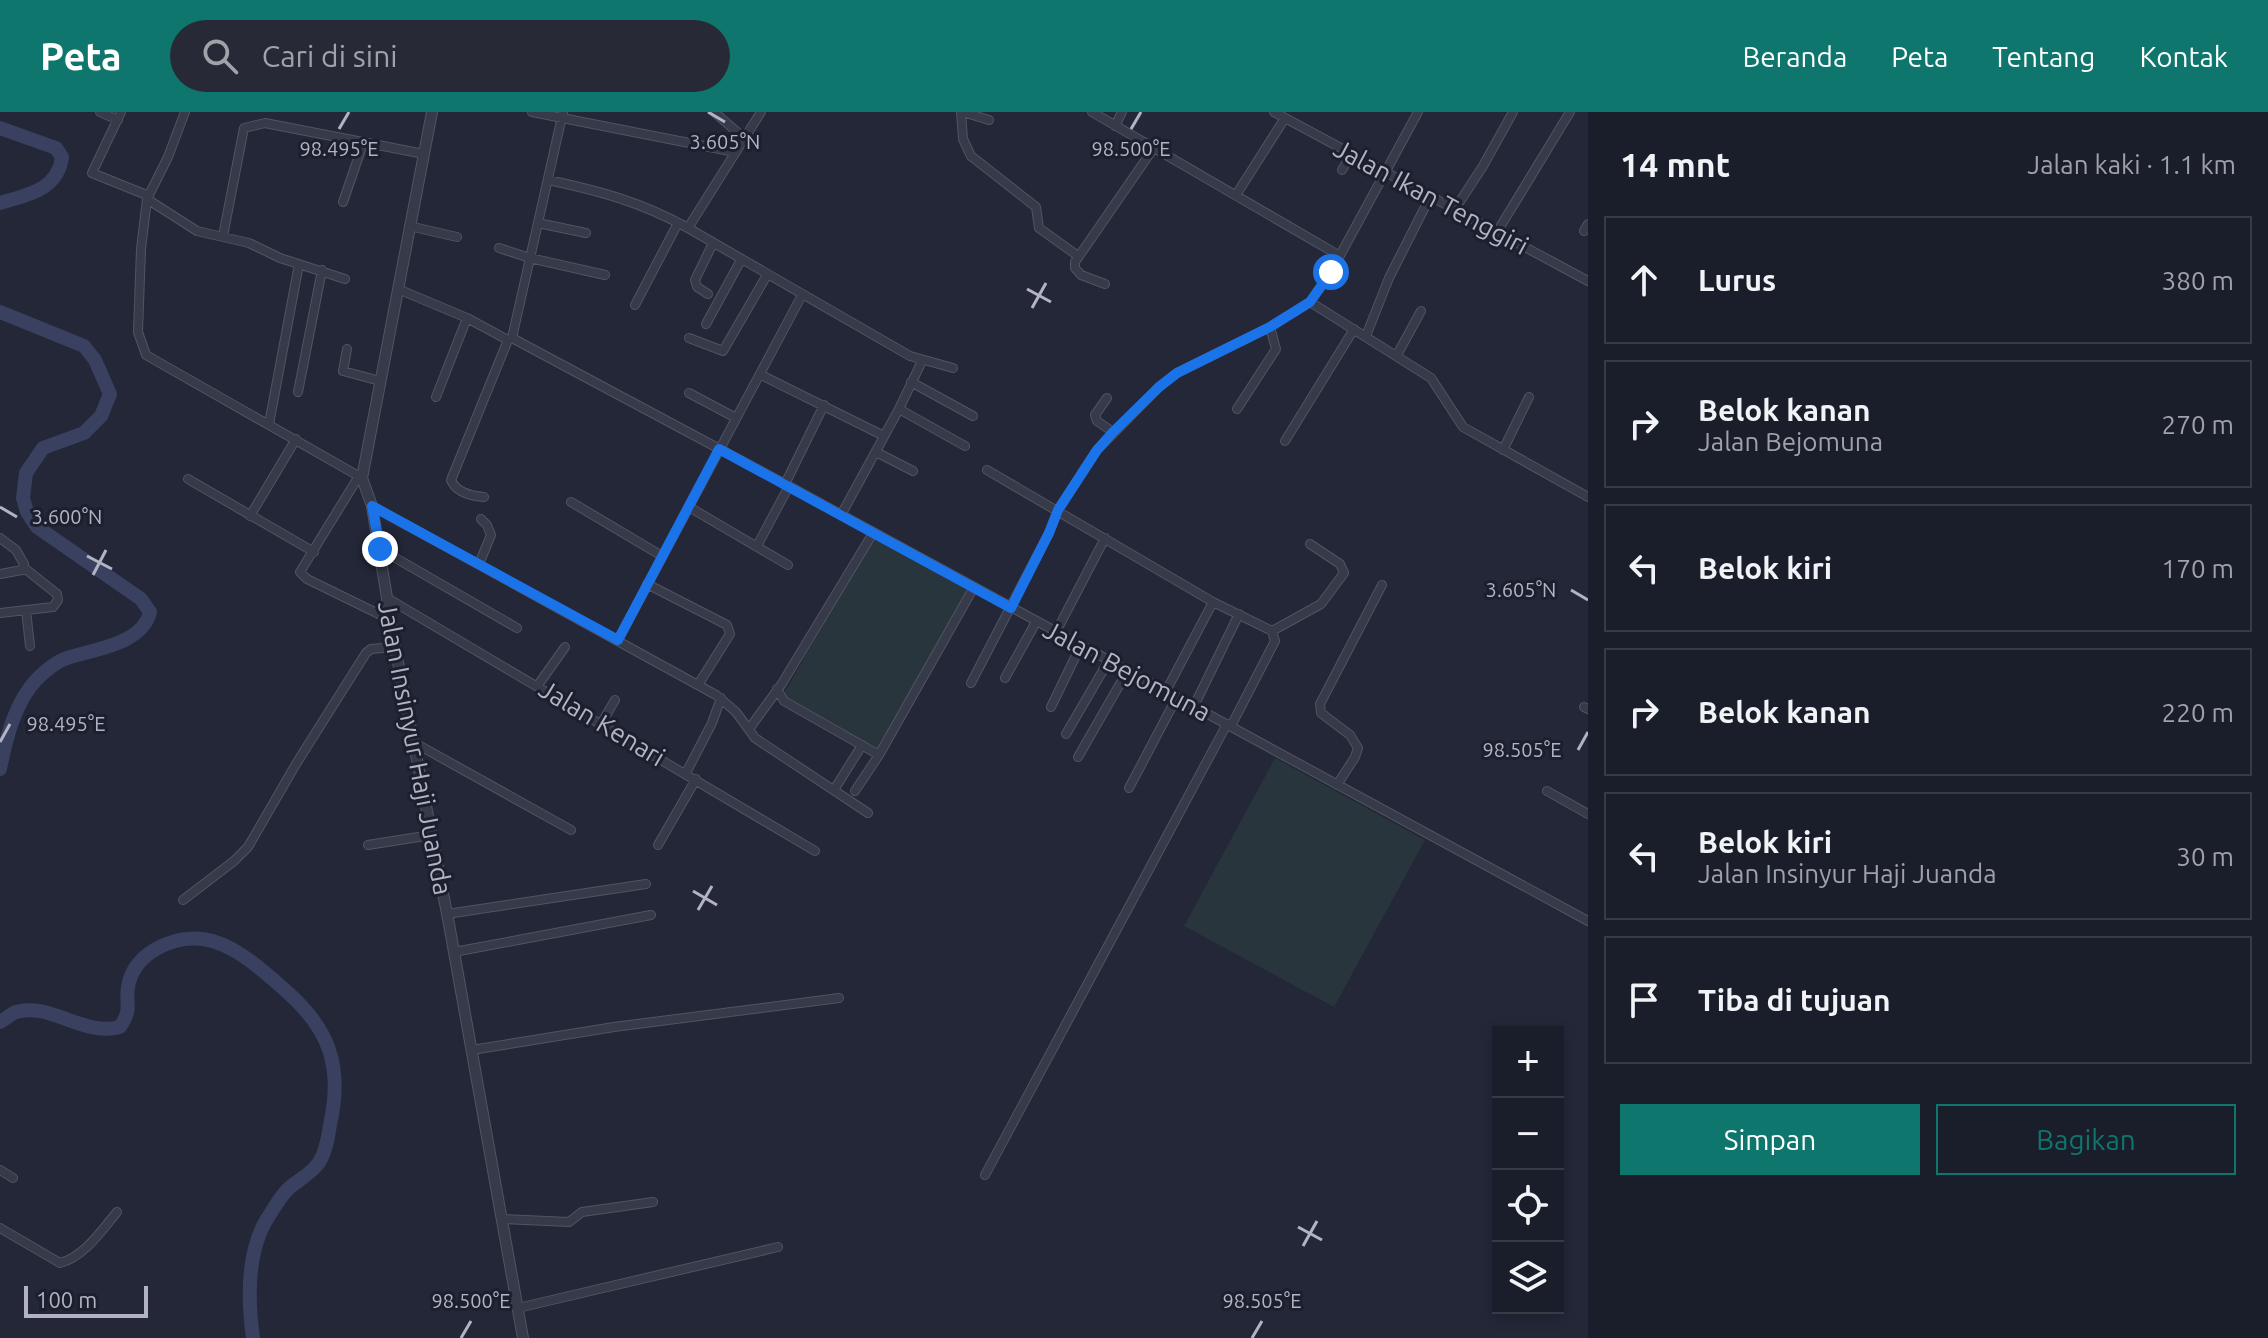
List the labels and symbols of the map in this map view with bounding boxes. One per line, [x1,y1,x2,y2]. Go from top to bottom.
text: 3.605°N [690,130,760,153]
street label: Jalan Ikan Tenggiri [1329,133,1533,260]
text: 98.495°E [300,137,379,160]
text: 98.500°E [1092,137,1171,160]
route start [1313,254,1349,290]
text: 3.600°N [32,505,102,528]
route end [362,531,398,567]
text: 3.605°N [1486,578,1556,601]
street label: Jalan Insinyur Haji Juanda [373,599,458,897]
street label: Jalan Bejomuna [1039,614,1216,727]
street label: Jalan Kenari [534,674,670,771]
text: 98.495°E [27,712,106,735]
text: 98.505°E [1483,738,1562,761]
scale bar [24,1282,148,1318]
text: 98.500°E [432,1289,511,1312]
text: 98.505°E [1223,1289,1302,1312]

